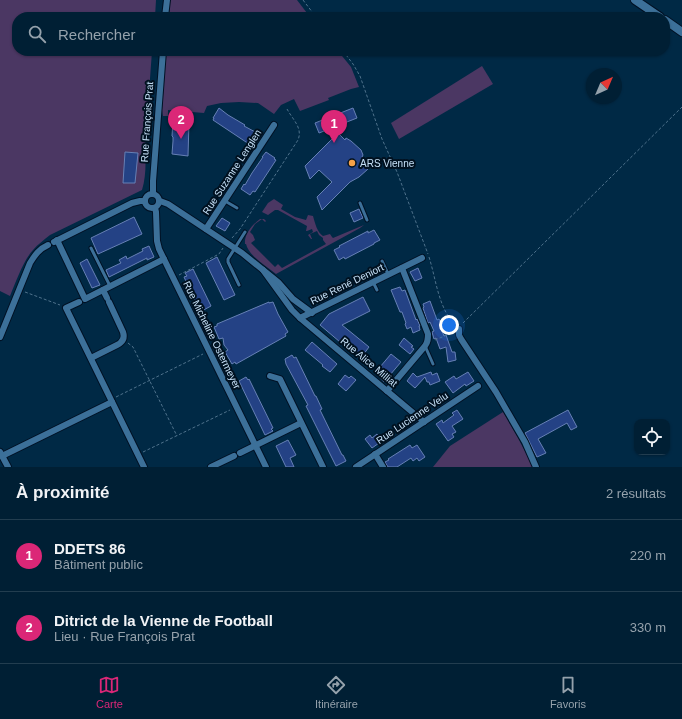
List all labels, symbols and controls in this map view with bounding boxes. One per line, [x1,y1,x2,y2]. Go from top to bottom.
search box [12,12,670,56]
icon: search [26,23,48,45]
text: Rechercher [58,26,136,43]
north arrow [586,68,622,104]
street label: Rue François Prat [139,81,155,163]
pin: 2 [168,106,194,139]
pin: 1 [321,110,347,143]
street label: Rue Suzanne Lenglen [200,127,264,217]
marker: ARS Vienne [347,158,357,168]
place label: ARS Vienne [360,158,415,169]
street label: Rue René Deniort [309,261,386,306]
street label: Rue Micheline Ostermeyer [181,279,243,391]
your location [439,315,459,335]
street label: Rue Alice Milliat [338,335,400,389]
street label: Rue Lucienne Velu [374,390,450,446]
map controls [634,419,670,455]
button: locate [634,419,670,455]
text: À proximité [16,483,110,502]
text: 2 résultats [606,486,666,501]
text: DDETS 86 [54,540,126,557]
text: 1 [25,548,33,563]
text: 220 m [630,548,666,563]
text: Bâtiment public [54,557,143,572]
text: Ditrict de la Vienne de Football [54,612,273,629]
text: 2 [25,620,33,635]
text: 330 m [630,620,666,635]
text: Lieu · Rue François Prat [54,629,195,644]
tab: Carte [96,674,123,710]
tab: Itinéraire [315,674,358,710]
tab: Favoris [550,674,586,710]

